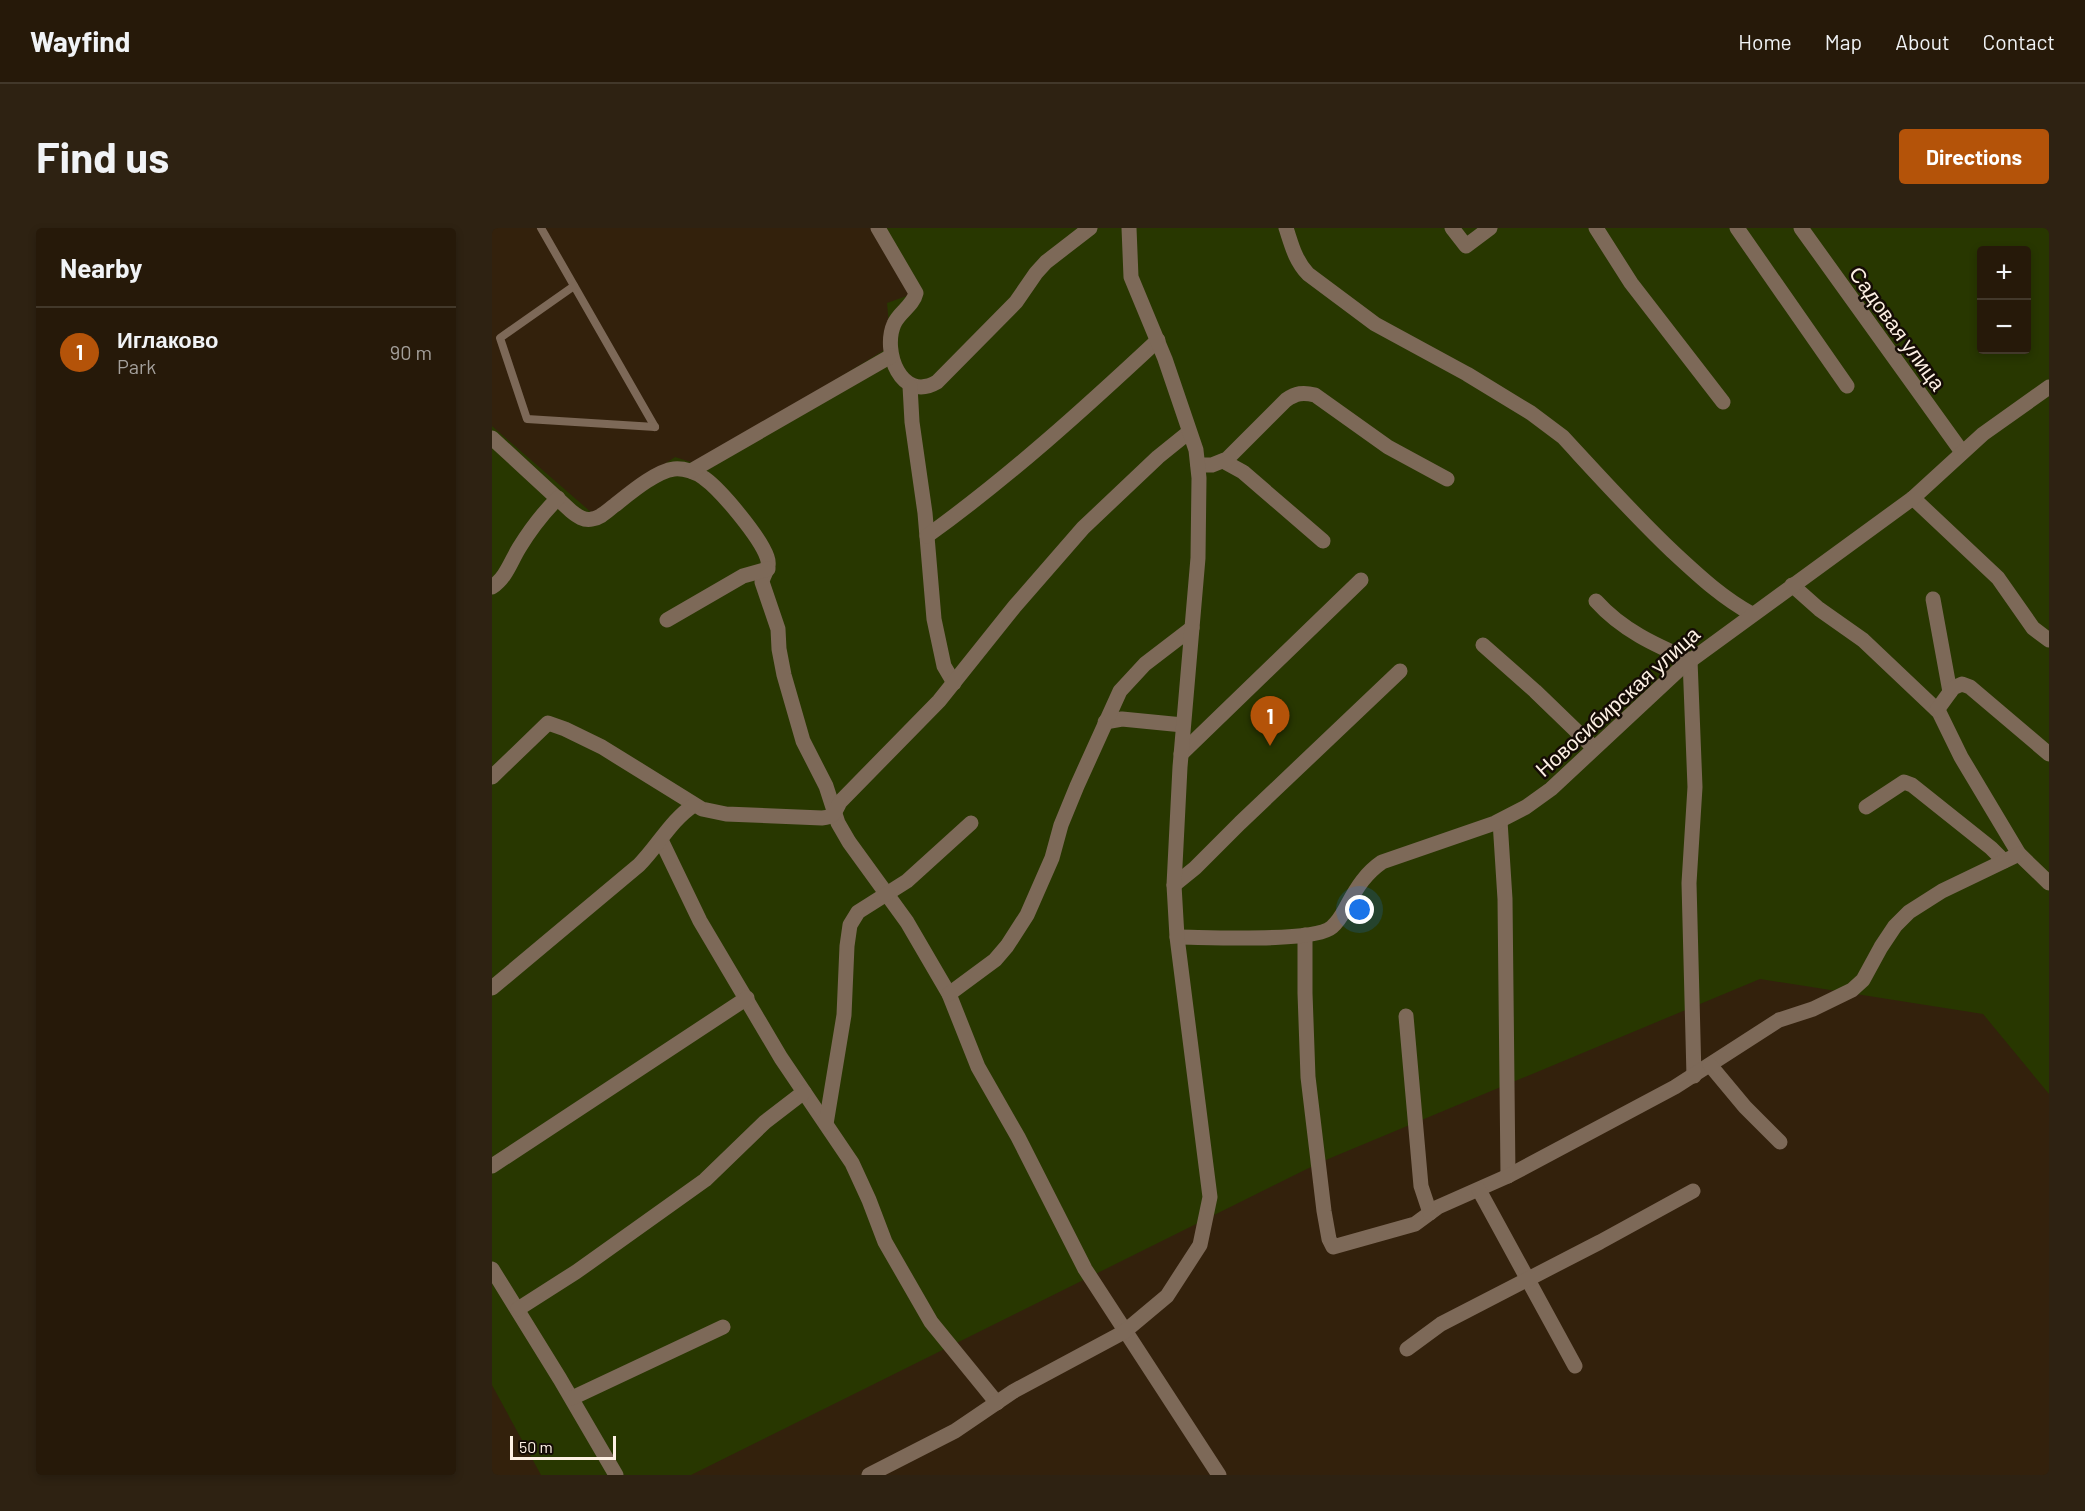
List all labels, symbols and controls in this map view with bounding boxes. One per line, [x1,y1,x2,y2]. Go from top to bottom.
text: Wayfind [30,24,130,58]
text: Home [1738,29,1792,54]
text: Map [1825,29,1862,54]
text: About [1895,29,1950,54]
text: Contact [1983,29,2055,54]
button: Directions [1899,129,2049,184]
text: Find us [36,131,169,181]
map controls [1977,246,2031,354]
button: + [1977,246,2031,300]
text: Nearby [60,252,142,283]
street label: Садовая улица [1845,261,1951,395]
button: − [1977,300,2031,354]
text: Иглаково [117,326,218,352]
text: 1 [76,340,83,364]
text: 90 m [390,340,432,364]
text: Park [117,354,156,378]
street label: Новосибирская улица [1530,620,1704,781]
pin: 1 [1250,696,1290,746]
your location [1345,895,1374,924]
scale bar [510,1433,616,1460]
text: 50 m [519,1437,553,1456]

